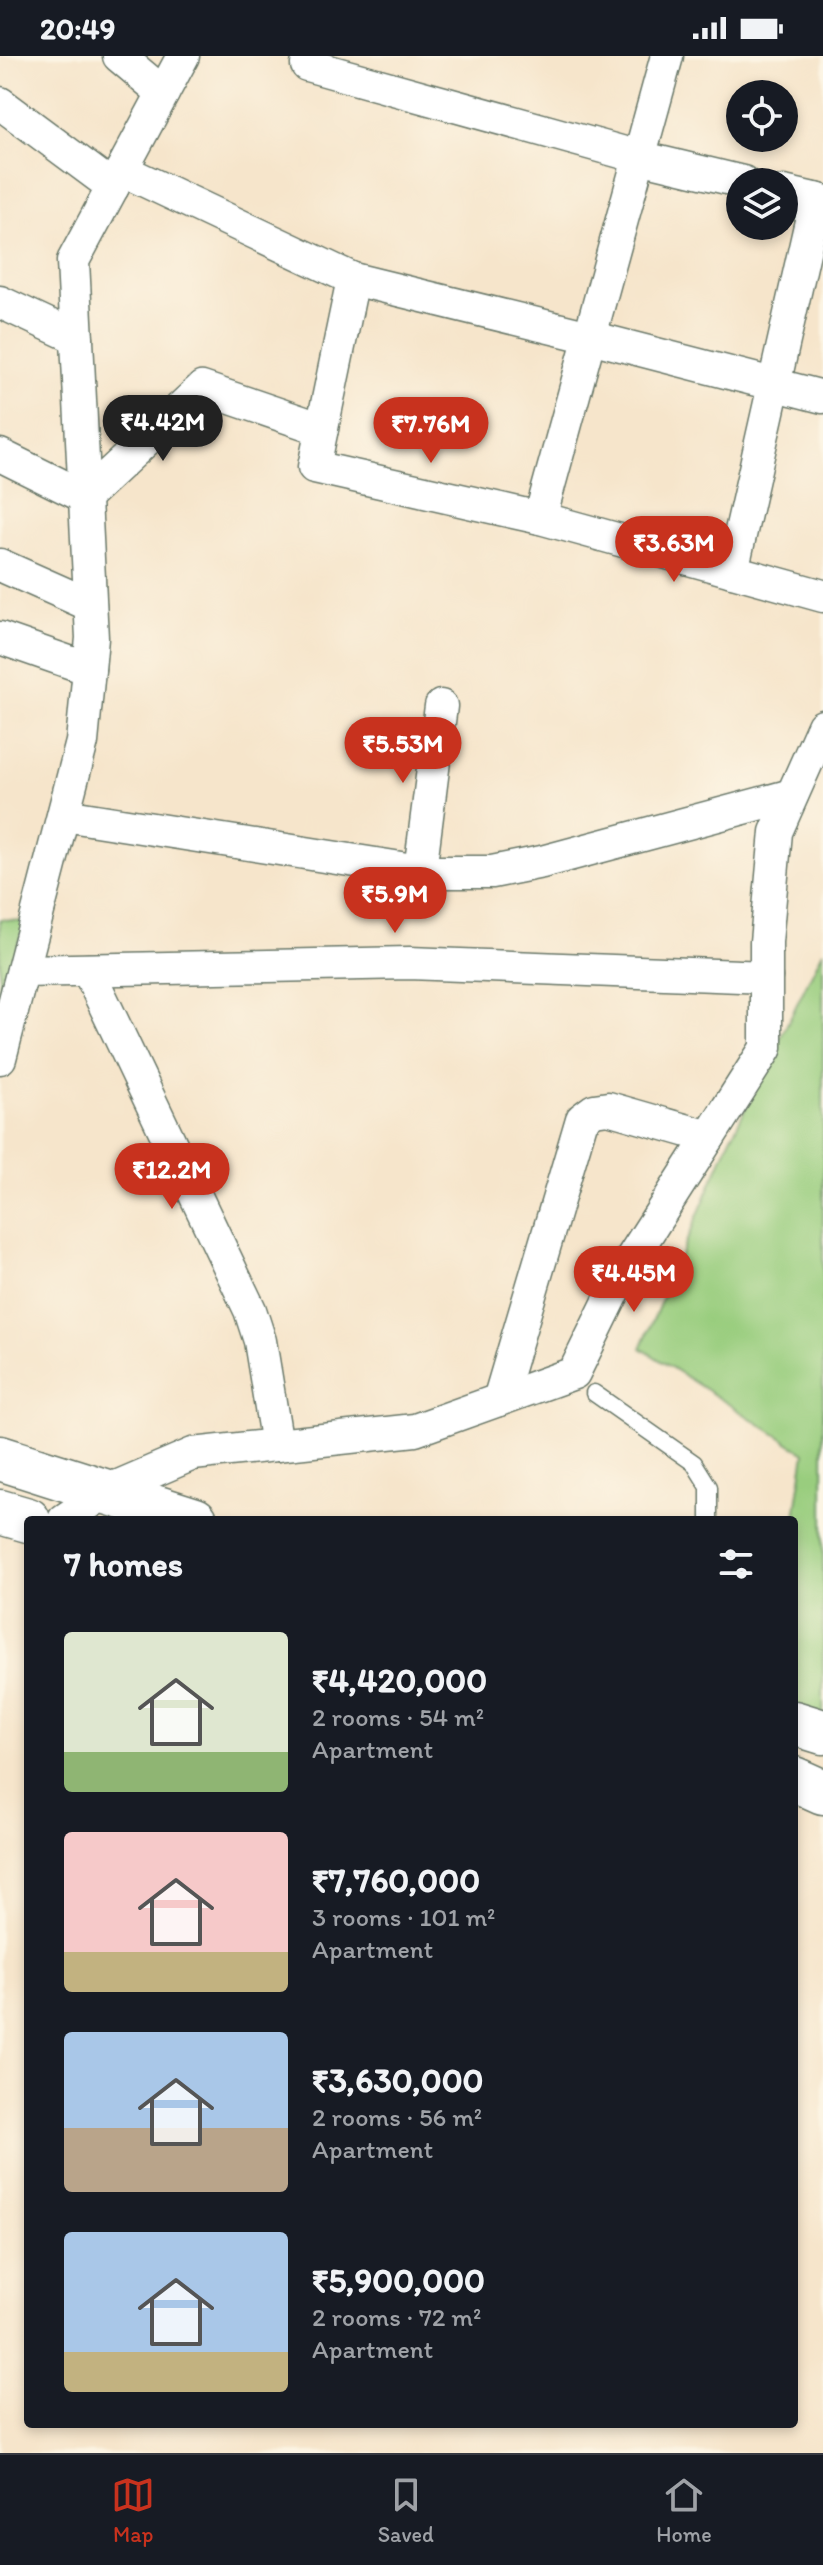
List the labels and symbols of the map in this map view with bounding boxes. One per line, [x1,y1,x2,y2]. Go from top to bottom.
pin: ₹4.42M [98,395,228,463]
pin: ₹7.76M [366,397,496,465]
pin: ₹3.63M [609,516,739,584]
pin: ₹5.53M [338,717,468,785]
pin: ₹5.9M [339,867,451,935]
pin: ₹12.2M [107,1143,237,1211]
pin: ₹4.45M [569,1246,699,1314]

